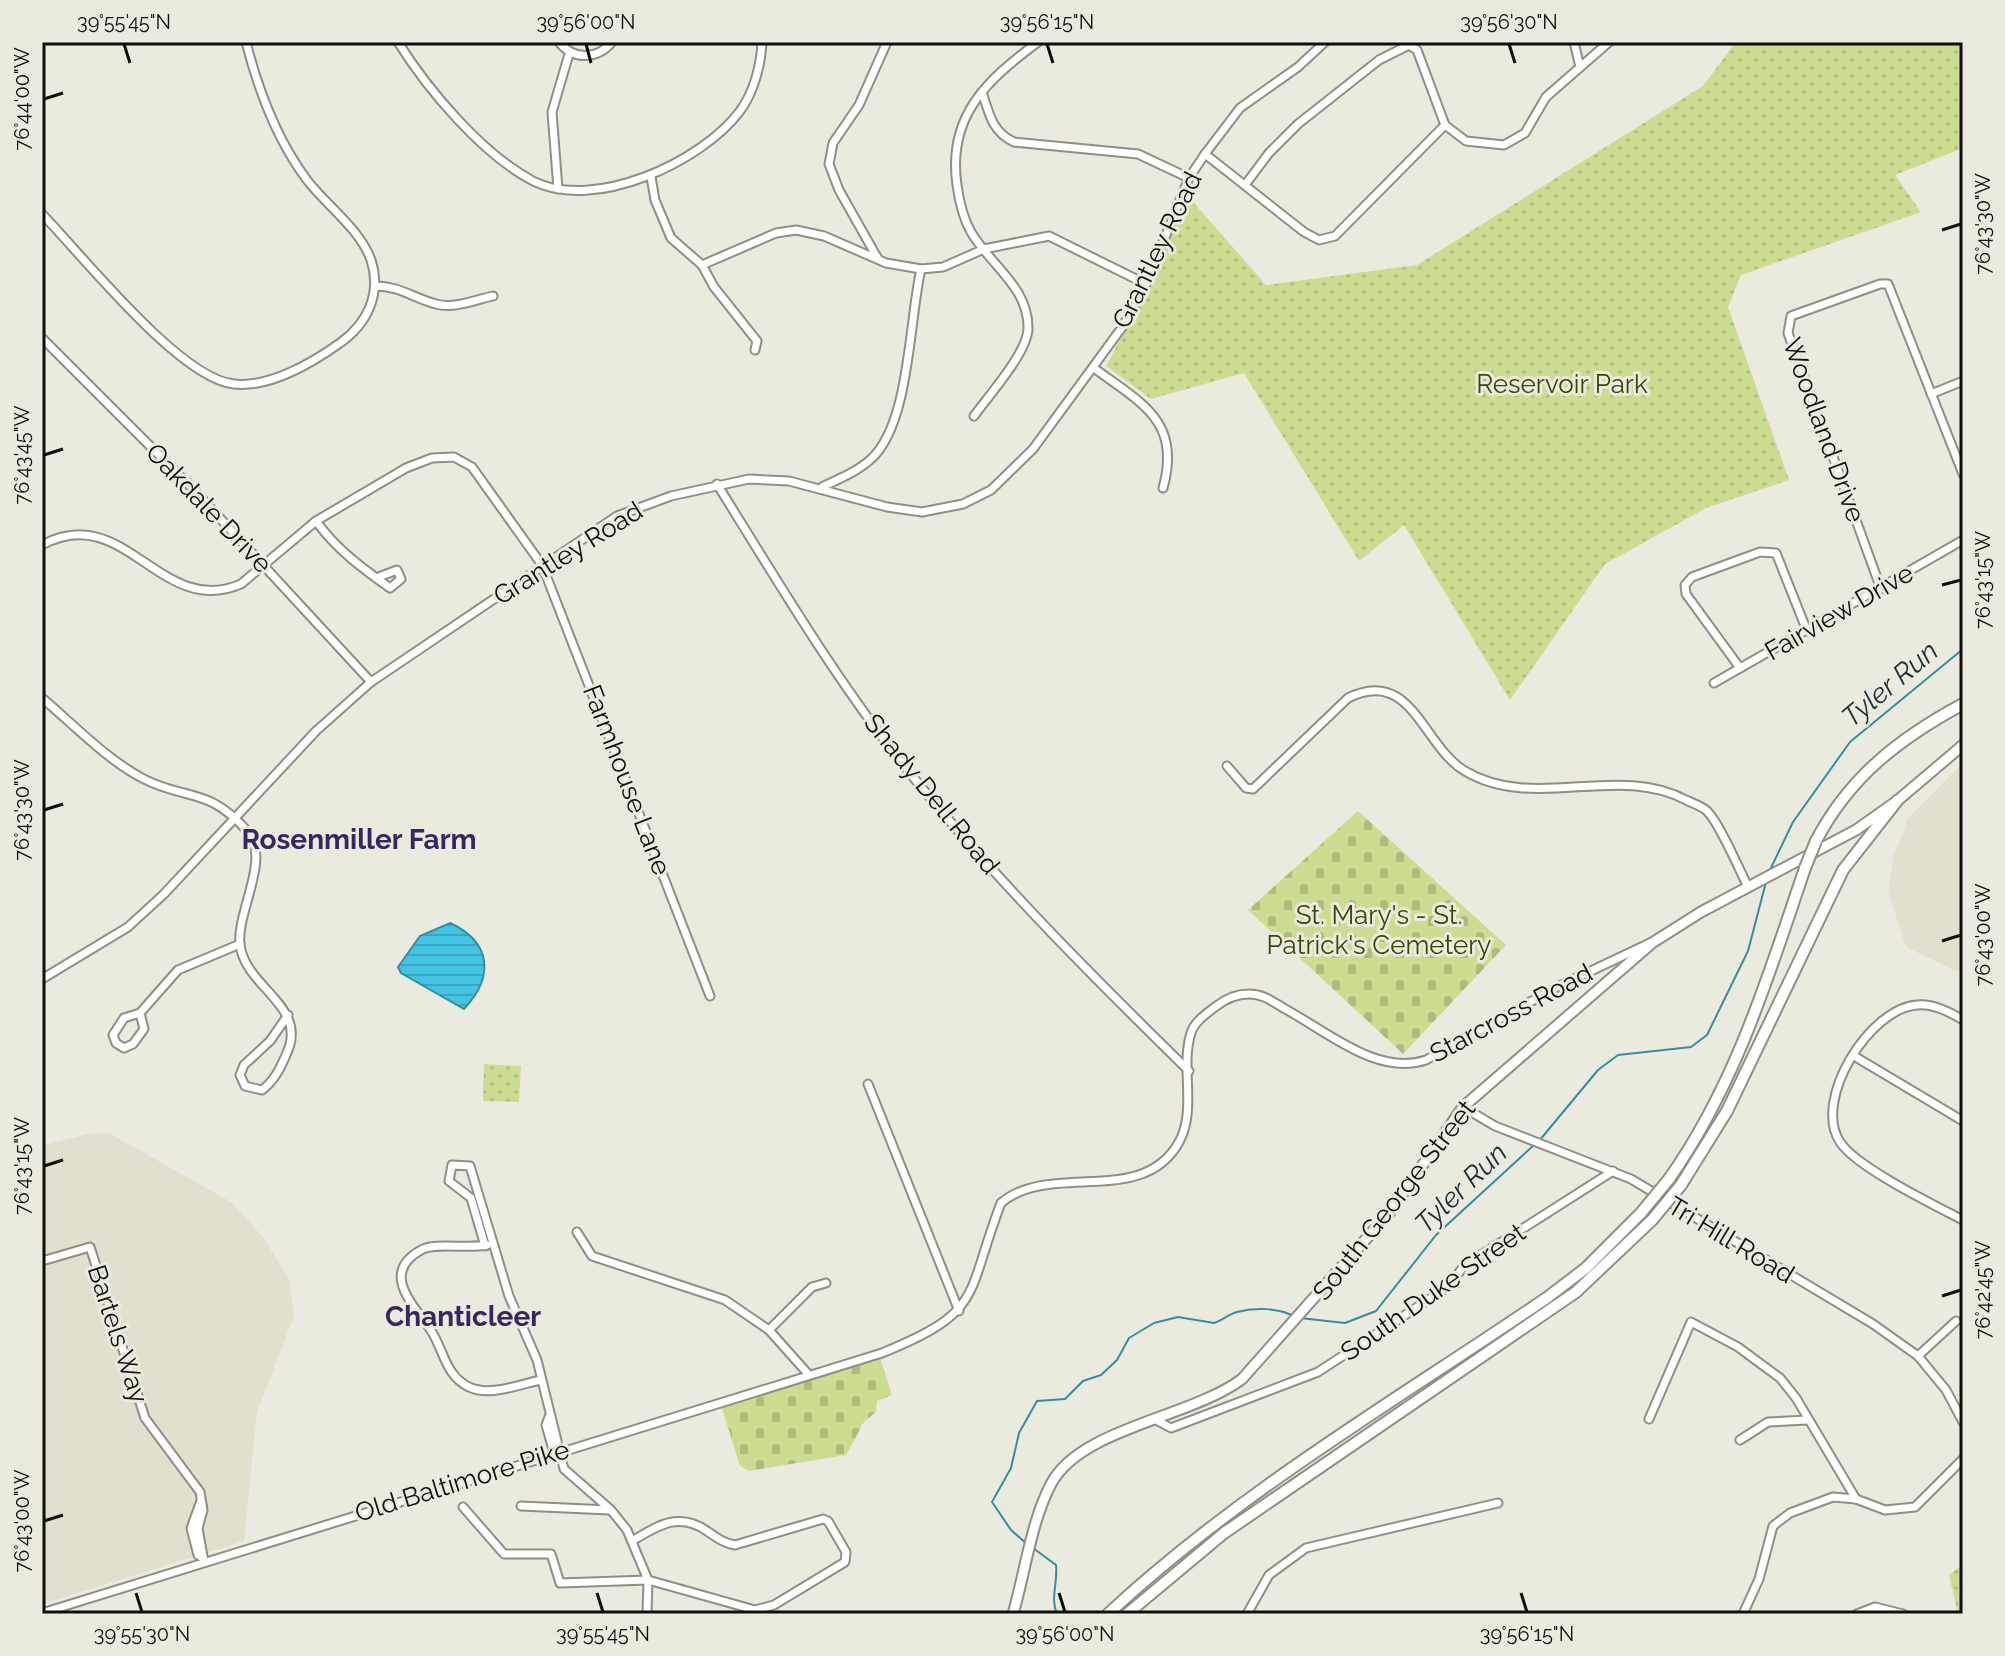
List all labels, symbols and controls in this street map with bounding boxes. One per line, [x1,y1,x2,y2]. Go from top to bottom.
text: 39°55'45"N [77,10,171,34]
text: 39°56'00"N [536,10,636,34]
text: 39°56'15"N [1000,10,1094,34]
text: 39°56'30"N [1460,10,1558,34]
text: 76°44'00"W [10,47,34,151]
street label: Grantley Road [1106,167,1208,333]
text: 76°43'30"W [1971,173,1995,275]
street label: Woodland Drive [1777,334,1871,526]
park label: Reservoir Park [1476,369,1648,399]
text: 76°43'45"W [10,406,34,504]
street label: Oakdale Drive [140,437,278,579]
street label: Grantley Road [488,495,648,611]
text: 76°43'15"W [1971,531,1995,629]
street label: Fairview Drive [1760,557,1918,667]
water label: Tyler Run [1835,634,1945,734]
street label: Farmhouse Lane [577,681,677,879]
street label: Shady Dell Road [858,708,1006,880]
text: 76°43'30"W [10,759,34,861]
district label: Rosenmiller Farm [241,823,477,856]
text: 76°43'00"W [1971,884,1995,986]
park label: St. Mary's - St. Patrick's Cemetery [1267,900,1491,960]
street label: Starcross Road [1425,958,1597,1068]
street label: South George Street [1307,1094,1482,1306]
text: 76°43'15"W [10,1117,34,1215]
water label: Tyler Run [1408,1136,1514,1240]
street label: Tri Hill Road [1662,1191,1800,1289]
street label: South Duke Street [1335,1217,1531,1367]
text: 76°42'45"W [1971,1241,1995,1339]
street label: Bartels Way [82,1261,154,1407]
district label: Chanticleer [385,1300,541,1333]
street label: Old Baltimore Pike [351,1434,573,1528]
text: 76°43'00"W [10,1470,34,1572]
text: 39°55'30"N [94,1622,190,1646]
text: 39°55'45"N [556,1622,650,1646]
text: 39°56'00"N [1015,1622,1115,1646]
text: 39°56'15"N [1480,1622,1574,1646]

